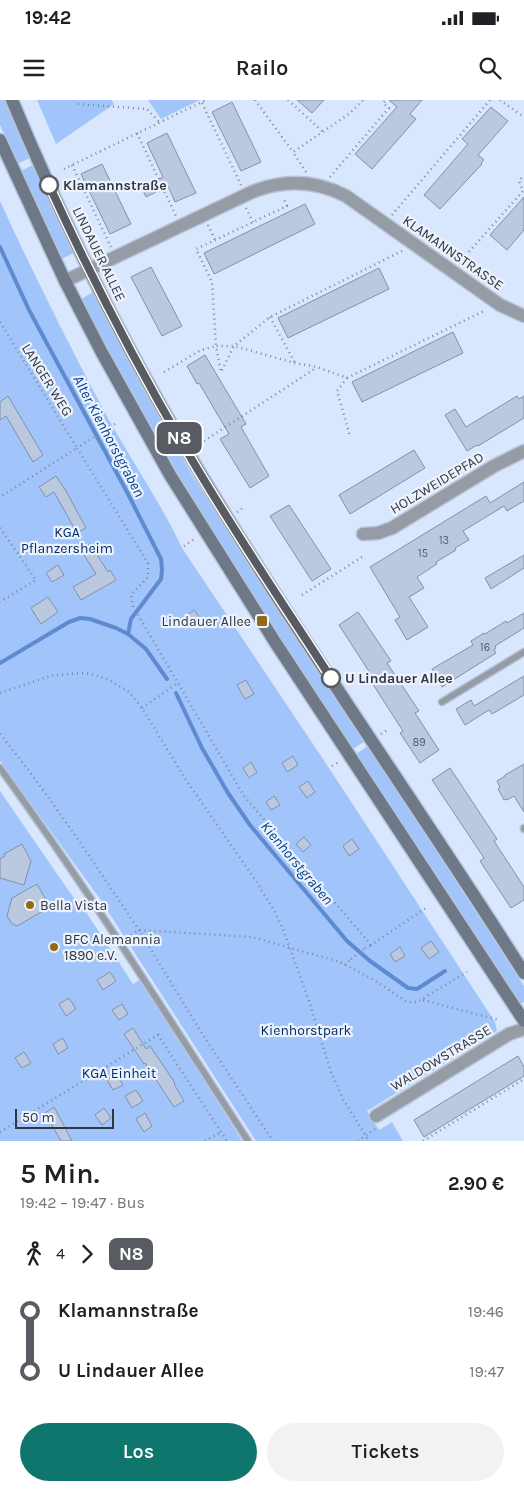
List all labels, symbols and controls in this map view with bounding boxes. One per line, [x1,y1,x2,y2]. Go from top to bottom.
text: 19:42 [25,7,71,29]
icon: menu [20,54,48,82]
icon: search [476,54,504,82]
text: Railo [236,55,288,81]
marker: Klamannstraße [39,175,59,195]
place label: Klamannstraße [63,177,167,194]
street label: LINDAUER ALLEE [69,204,129,304]
street label: KLAMANNSTRASSE [399,212,507,294]
street label: LANGER WEG [18,341,76,419]
water label: Alter Kienhorstgraben [69,372,149,500]
line badge: N8 [156,422,202,454]
text: N8 [167,427,191,449]
street label: HOLZWEIDEPFAD [387,448,487,518]
park label: KGA Pflanzersheim [21,524,113,557]
house number: 13 [439,534,449,547]
house number: 15 [418,547,428,560]
place label: Lindauer Allee [162,613,251,630]
marker: Lindauer Allee [255,614,269,628]
house number: 16 [480,641,490,654]
marker: U Lindauer Allee [321,668,341,688]
place label: U Lindauer Allee [345,670,453,687]
house number: 89 [412,736,426,749]
water label: Kienhorstgraben [257,818,337,908]
place label: Bella Vista [40,897,107,914]
marker: Bella Vista [24,899,36,911]
place label: BFC Alemannia 1890 e.V. [64,931,161,964]
marker: BFC Alemannia 1890 e.V. [48,941,60,953]
street label: WALDOWSTRASSE [388,1021,494,1095]
park label: Kienhorstpark [261,1022,352,1039]
park label: KGA Einheit [82,1065,156,1082]
scale bar [15,1106,114,1129]
text: 50 m [22,1109,55,1126]
text: 5 Min. [20,1157,99,1190]
text: 2.90 € [448,1173,504,1195]
text: 19:42 – 19:47 · Bus [20,1193,145,1212]
icon: walk [20,1240,48,1268]
icon: forward [73,1240,101,1268]
text: N8 [119,1243,143,1265]
text: 4 [56,1244,65,1263]
text: Klamannstraße [58,1300,199,1322]
text: 19:46 [468,1302,504,1321]
text: U Lindauer Allee [58,1360,204,1382]
text: 19:47 [469,1362,504,1381]
button: Los [20,1423,257,1481]
button: Tickets [267,1423,504,1481]

